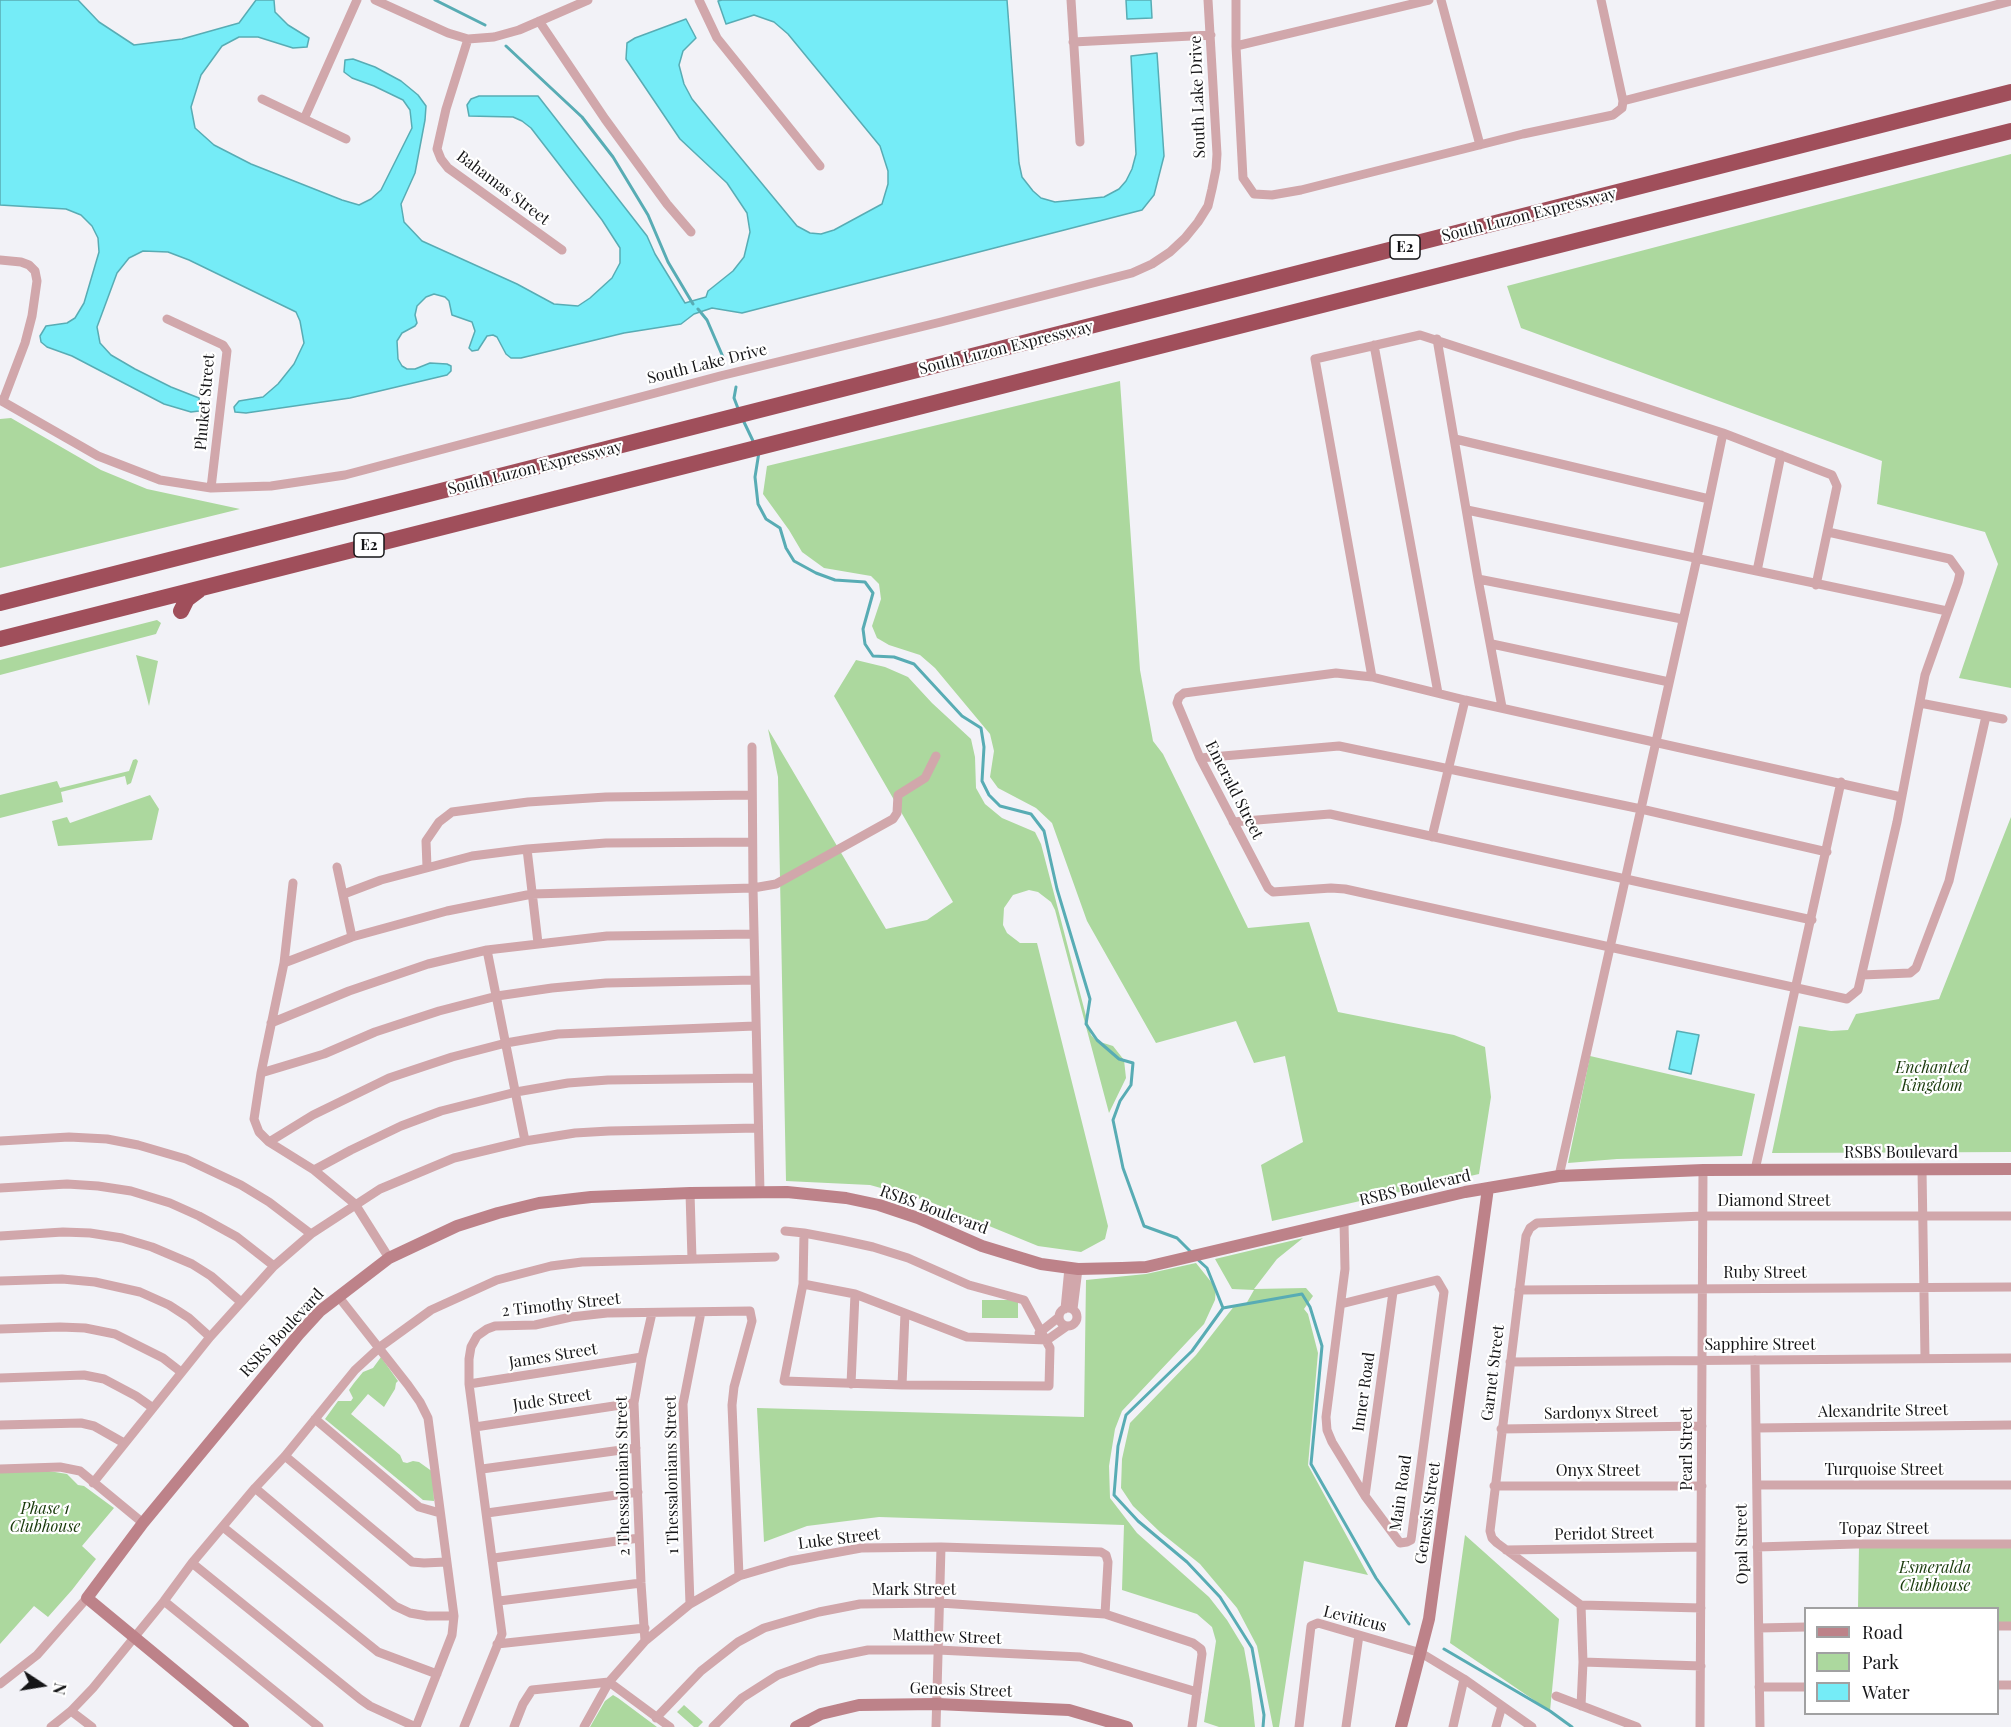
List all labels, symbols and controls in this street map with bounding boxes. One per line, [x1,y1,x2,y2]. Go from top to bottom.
street label: South Lake Drive [1186,35,1210,159]
street label: Bahamas Street [453,147,553,229]
street label: South Luzon Expressway [1440,184,1618,246]
road number: E2 [1390,235,1420,259]
street label: South Luzon Expressway [917,317,1095,379]
street label: South Lake Drive [645,340,769,388]
street label: Phuket Street [191,353,219,451]
street label: South Luzon Expressway [446,437,624,499]
road number: E2 [354,533,384,557]
street label: Emerald Street [1201,738,1267,842]
park label: Enchanted Kingdom [1895,1058,1969,1096]
street label: RSBS Boulevard [1844,1143,1958,1163]
street label: RSBS Boulevard [1357,1166,1473,1210]
street label: RSBS Boulevard [877,1182,991,1238]
street label: Diamond Street [1718,1191,1830,1211]
street label: Ruby Street [1723,1263,1807,1283]
street label: RSBS Boulevard [236,1285,328,1381]
street label: 2 Timothy Street [501,1289,621,1321]
street label: Garnet Street [1478,1324,1508,1422]
street label: Sapphire Street [1704,1335,1816,1355]
street label: James Street [507,1340,599,1372]
street label: Inner Road [1349,1351,1379,1433]
street label: Jude Street [512,1385,592,1415]
street label: 2 Thessalonians Street [612,1396,634,1556]
street label: 1 Thessalonians Street [661,1396,683,1554]
street label: Alexandrite Street [1818,1400,1948,1422]
street label: Sardonyx Street [1544,1402,1658,1424]
street label: Pearl Street [1677,1407,1697,1491]
street label: Main Road [1386,1454,1416,1532]
street label: Turquoise Street [1825,1460,1943,1480]
street label: Genesis Street [1411,1461,1445,1565]
street label: Onyx Street [1556,1461,1640,1481]
park label: Phase 1 Clubhouse [10,1499,80,1537]
street label: Opal Street [1732,1504,1752,1584]
street label: Topaz Street [1839,1519,1929,1539]
street label: Luke Street [797,1524,881,1554]
street label: Peridot Street [1554,1524,1654,1544]
park label: Esmeralda Clubhouse [1899,1558,1971,1596]
street label: Mark Street [872,1580,956,1600]
street label: Leviticus [1321,1602,1389,1636]
legend [1804,1607,1999,1715]
text: Road [1862,1620,1903,1644]
street label: Matthew Street [892,1626,1002,1648]
text: Park [1862,1650,1899,1674]
north arrow [12,1655,72,1715]
street label: Genesis Street [909,1679,1013,1701]
text: Water [1862,1680,1910,1704]
text: N [49,1681,72,1697]

